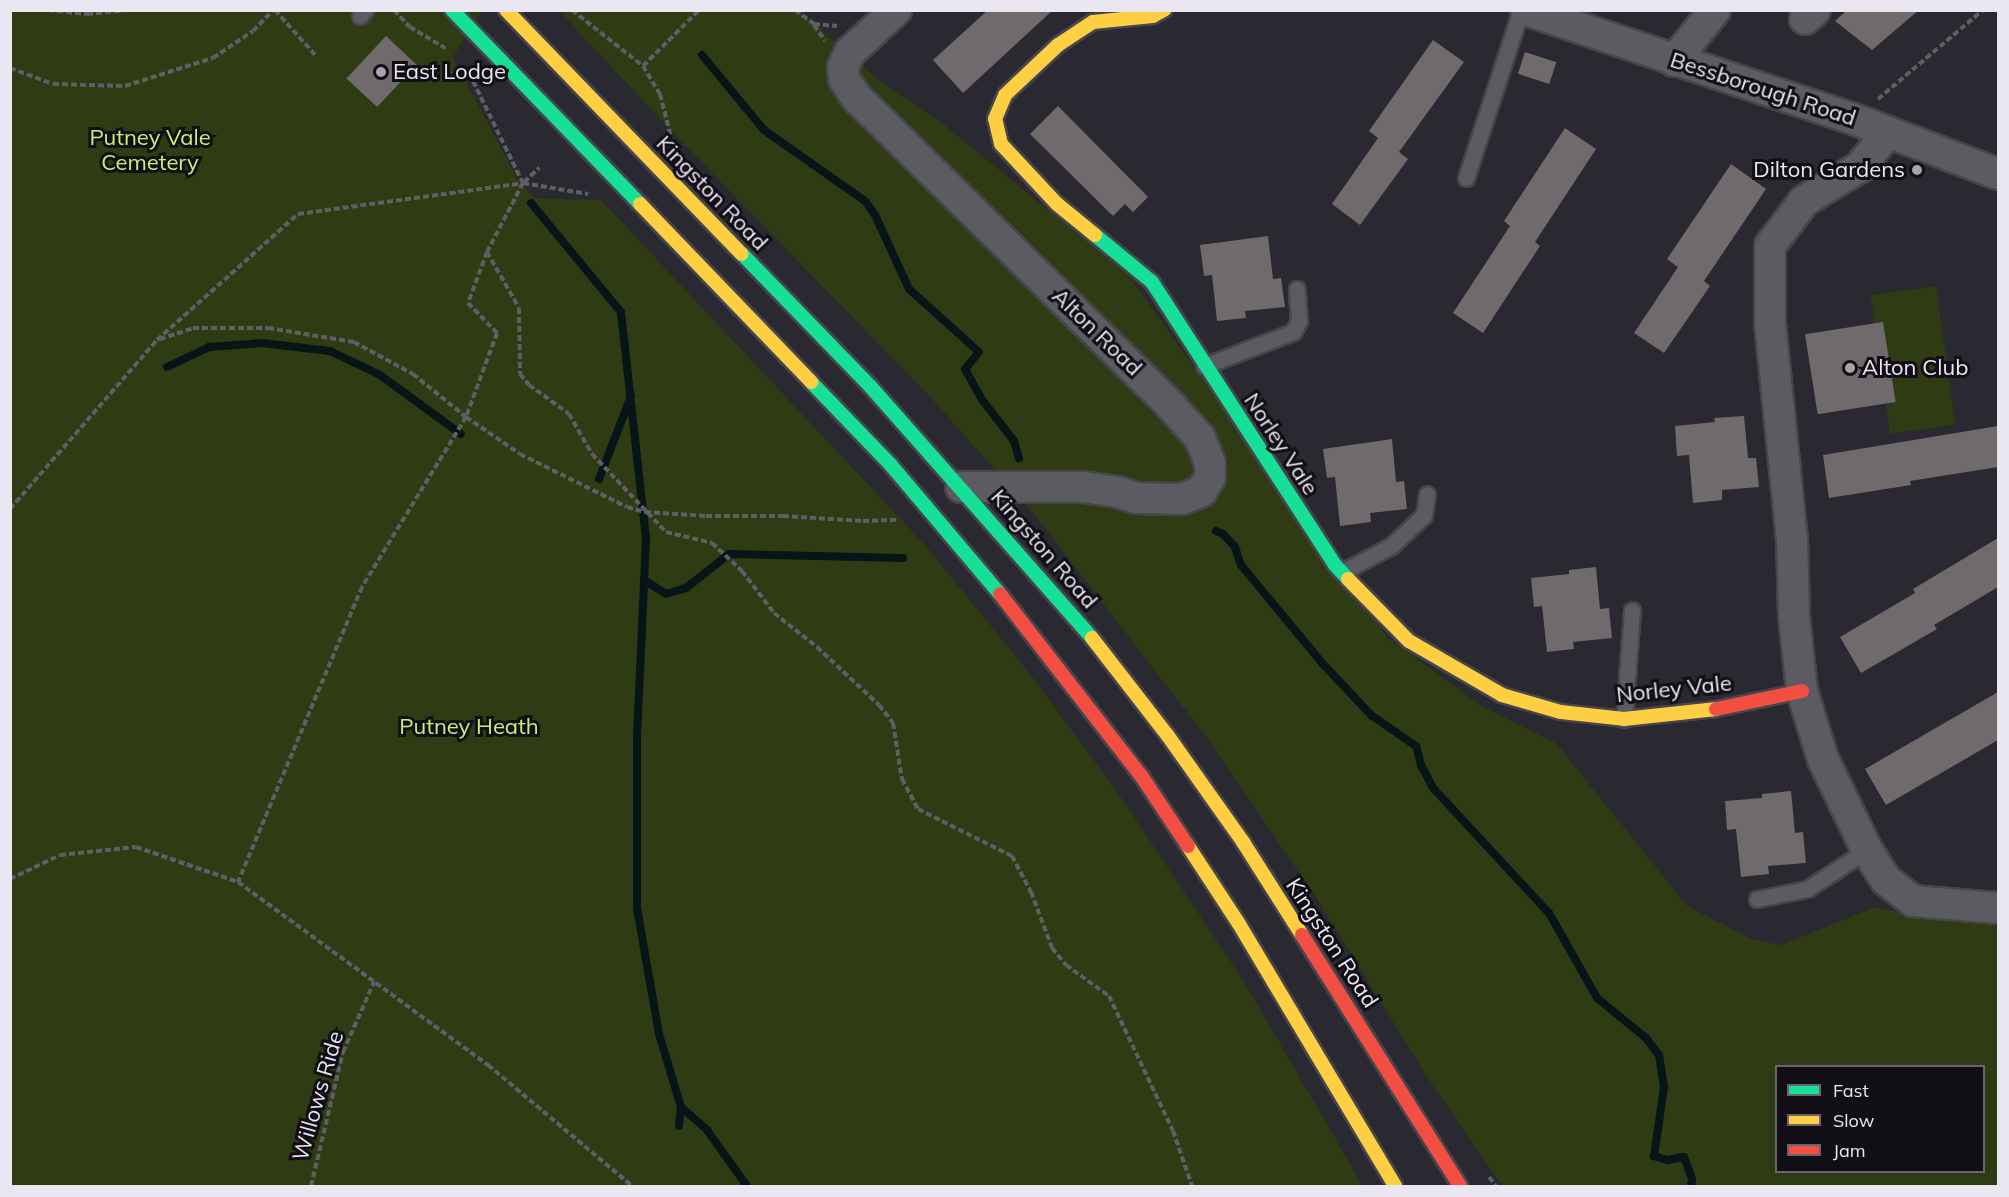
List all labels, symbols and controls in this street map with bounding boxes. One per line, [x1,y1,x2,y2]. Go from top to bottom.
street label: Bessborough Road [1667,47,1859,131]
place label: East Lodge [393,59,506,85]
marker: East Lodge [374,65,388,79]
park label: Putney Vale Cemetery [89,124,211,176]
street label: Kingston Road [651,130,773,256]
place label: Dilton Gardens [1753,157,1905,183]
marker: Dilton Gardens [1910,163,1924,177]
street label: Alton Road [1047,283,1147,381]
place label: Alton Club [1862,355,1968,381]
marker: Alton Club [1843,361,1857,375]
street label: Norley Vale [1238,388,1324,500]
street label: Kingston Road [985,484,1103,614]
street label: Norley Vale [1615,670,1733,708]
park label: Putney Heath [399,714,539,740]
street label: Kingston Road [1280,873,1384,1013]
street label: Willows Ride [287,1028,349,1164]
legend [1775,1065,1985,1173]
text: Fast [1833,1079,1869,1102]
text: Slow [1833,1109,1874,1132]
text: Jam [1833,1139,1866,1162]

